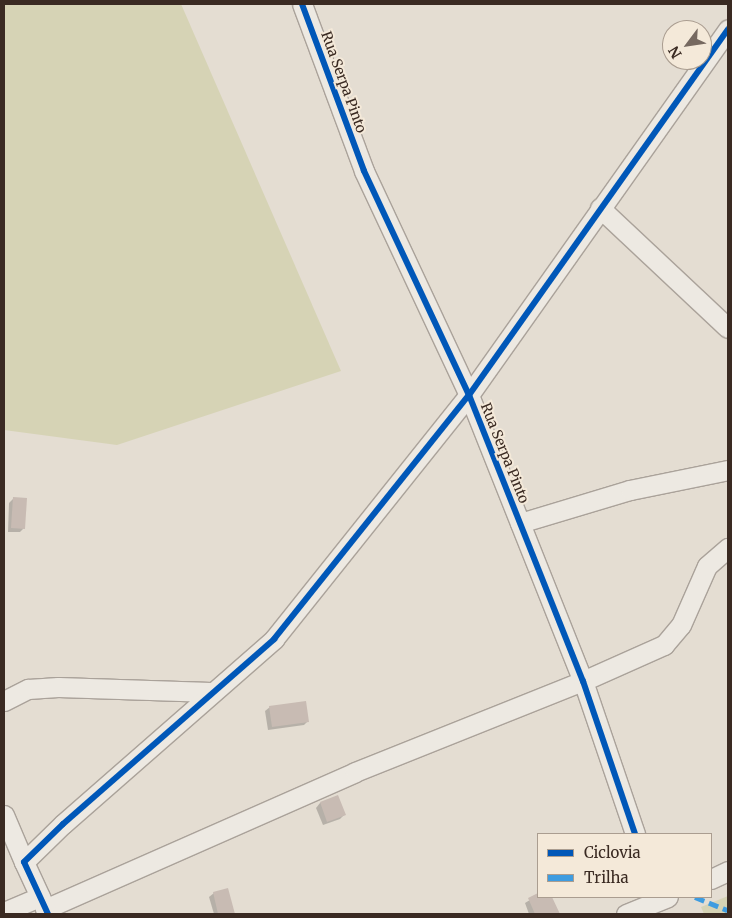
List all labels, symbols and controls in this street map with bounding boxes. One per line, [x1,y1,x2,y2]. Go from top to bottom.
north arrow [662,20,712,70]
street label: Rua Serpa Pinto [318,29,370,135]
text: N [664,43,686,62]
street label: Rua Serpa Pinto [477,400,533,506]
legend [537,833,712,898]
text: Ciclovia [584,843,641,862]
text: Trilha [584,868,629,887]

